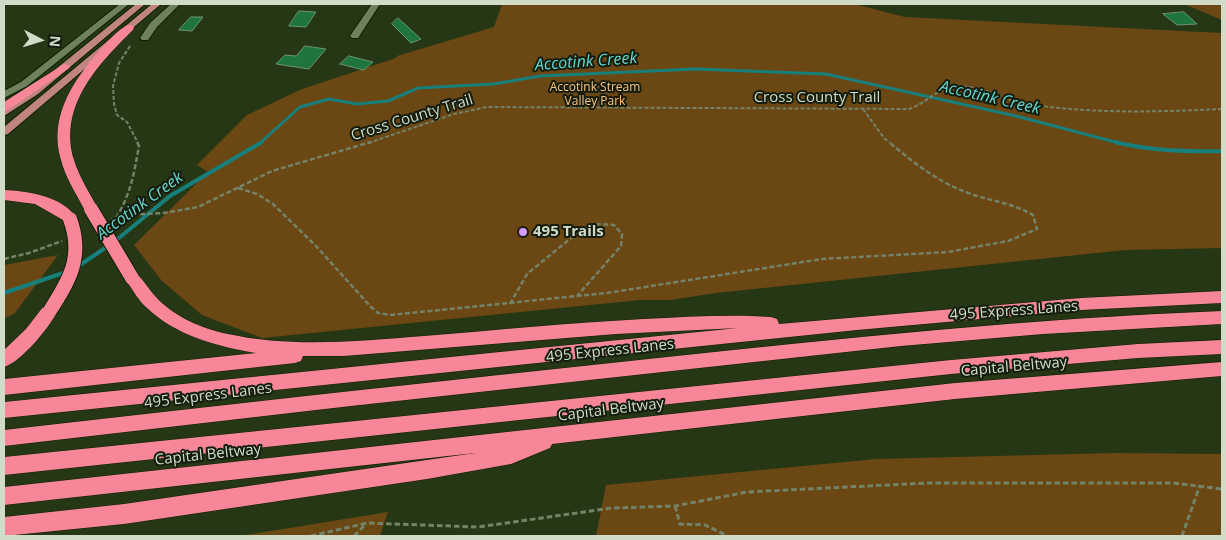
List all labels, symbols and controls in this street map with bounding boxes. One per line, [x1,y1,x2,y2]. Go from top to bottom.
north arrow [15,15,65,65]
text: N [45,35,65,48]
water label: Accotink Creek [534,49,638,75]
water label: Accotink Creek [938,77,1042,119]
park label: Accotink Stream Valley Park [550,81,640,109]
street label: Cross County Trail [754,89,880,107]
street label: Cross County Trail [349,91,475,145]
water label: Accotink Creek [93,168,187,244]
place label: 495 Trails [533,223,604,241]
marker: 495 Trails [517,226,529,238]
street label: 495 Express Lanes [949,298,1079,324]
street label: 495 Express Lanes [545,335,675,367]
street label: Capital Beltway [960,353,1068,381]
street label: 495 Express Lanes [143,379,273,413]
street label: Capital Beltway [557,395,665,425]
street label: Capital Beltway [154,440,262,470]

